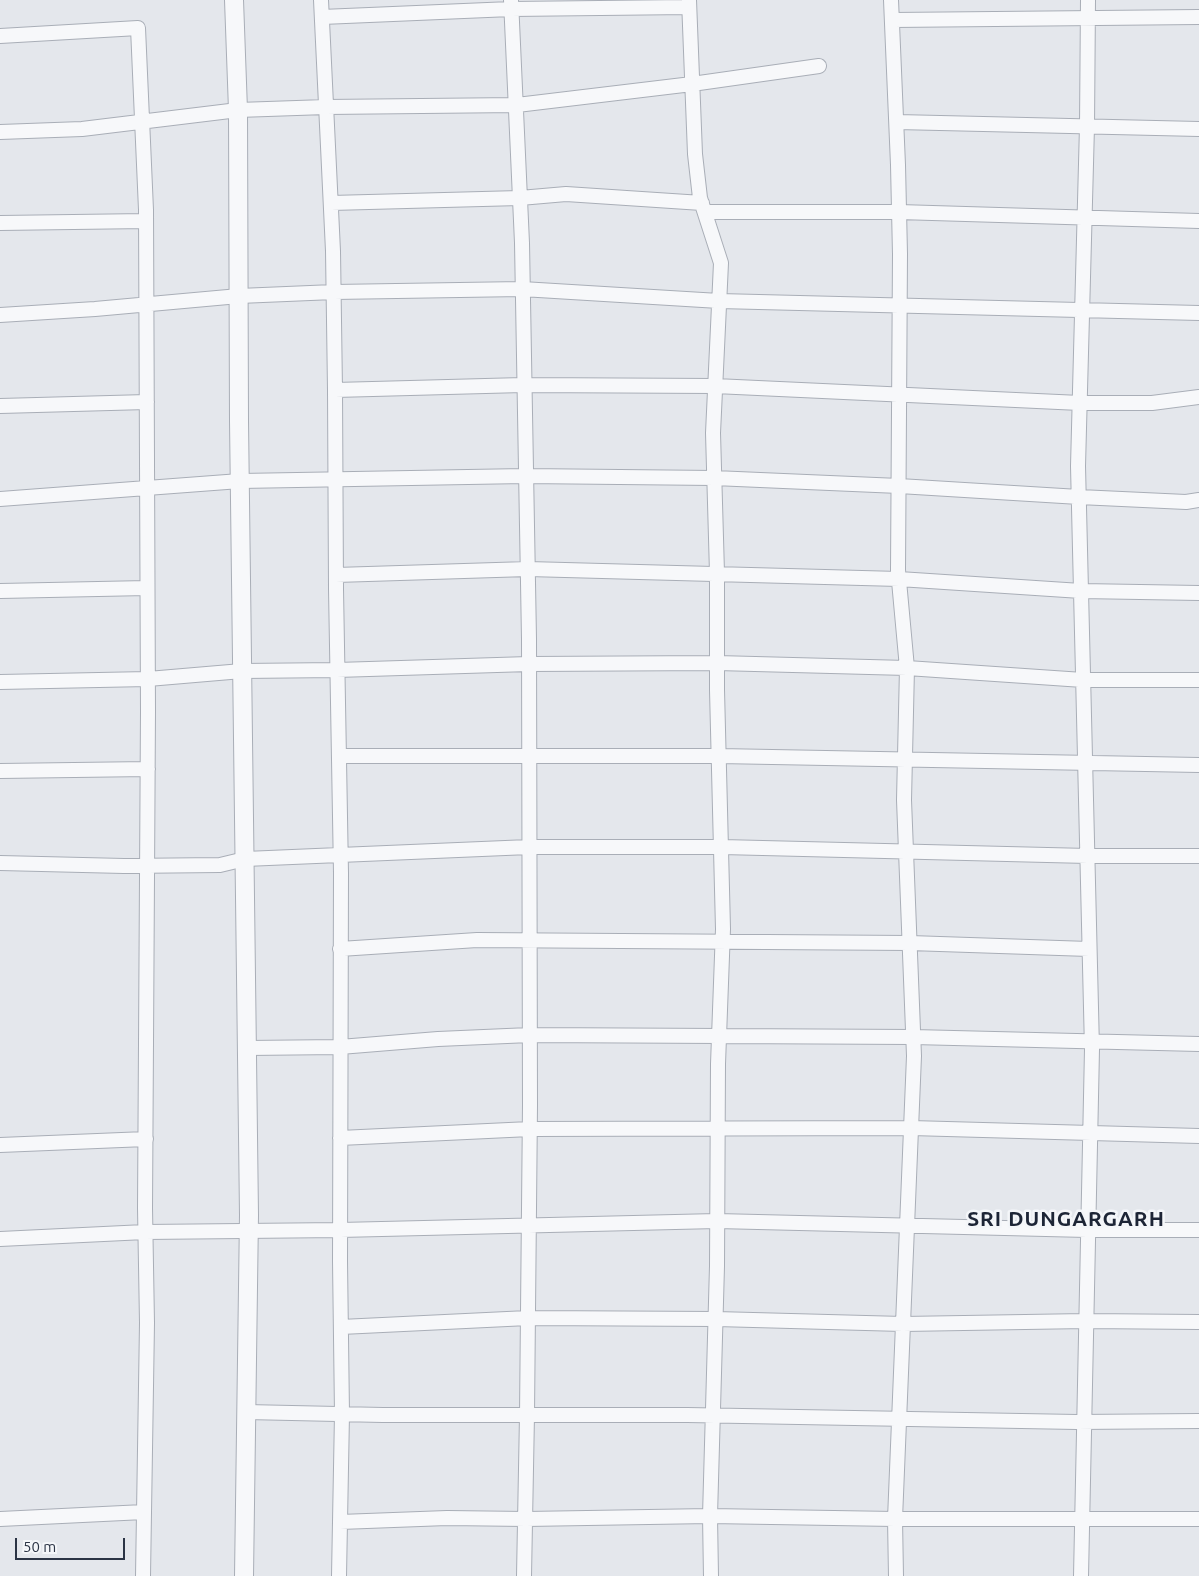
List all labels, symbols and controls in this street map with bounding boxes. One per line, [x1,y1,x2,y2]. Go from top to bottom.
district label: SRI DUNGARGARH [965,1206,1167,1232]
scale bar [18,1528,128,1560]
text: 50 m [23,1538,56,1555]

